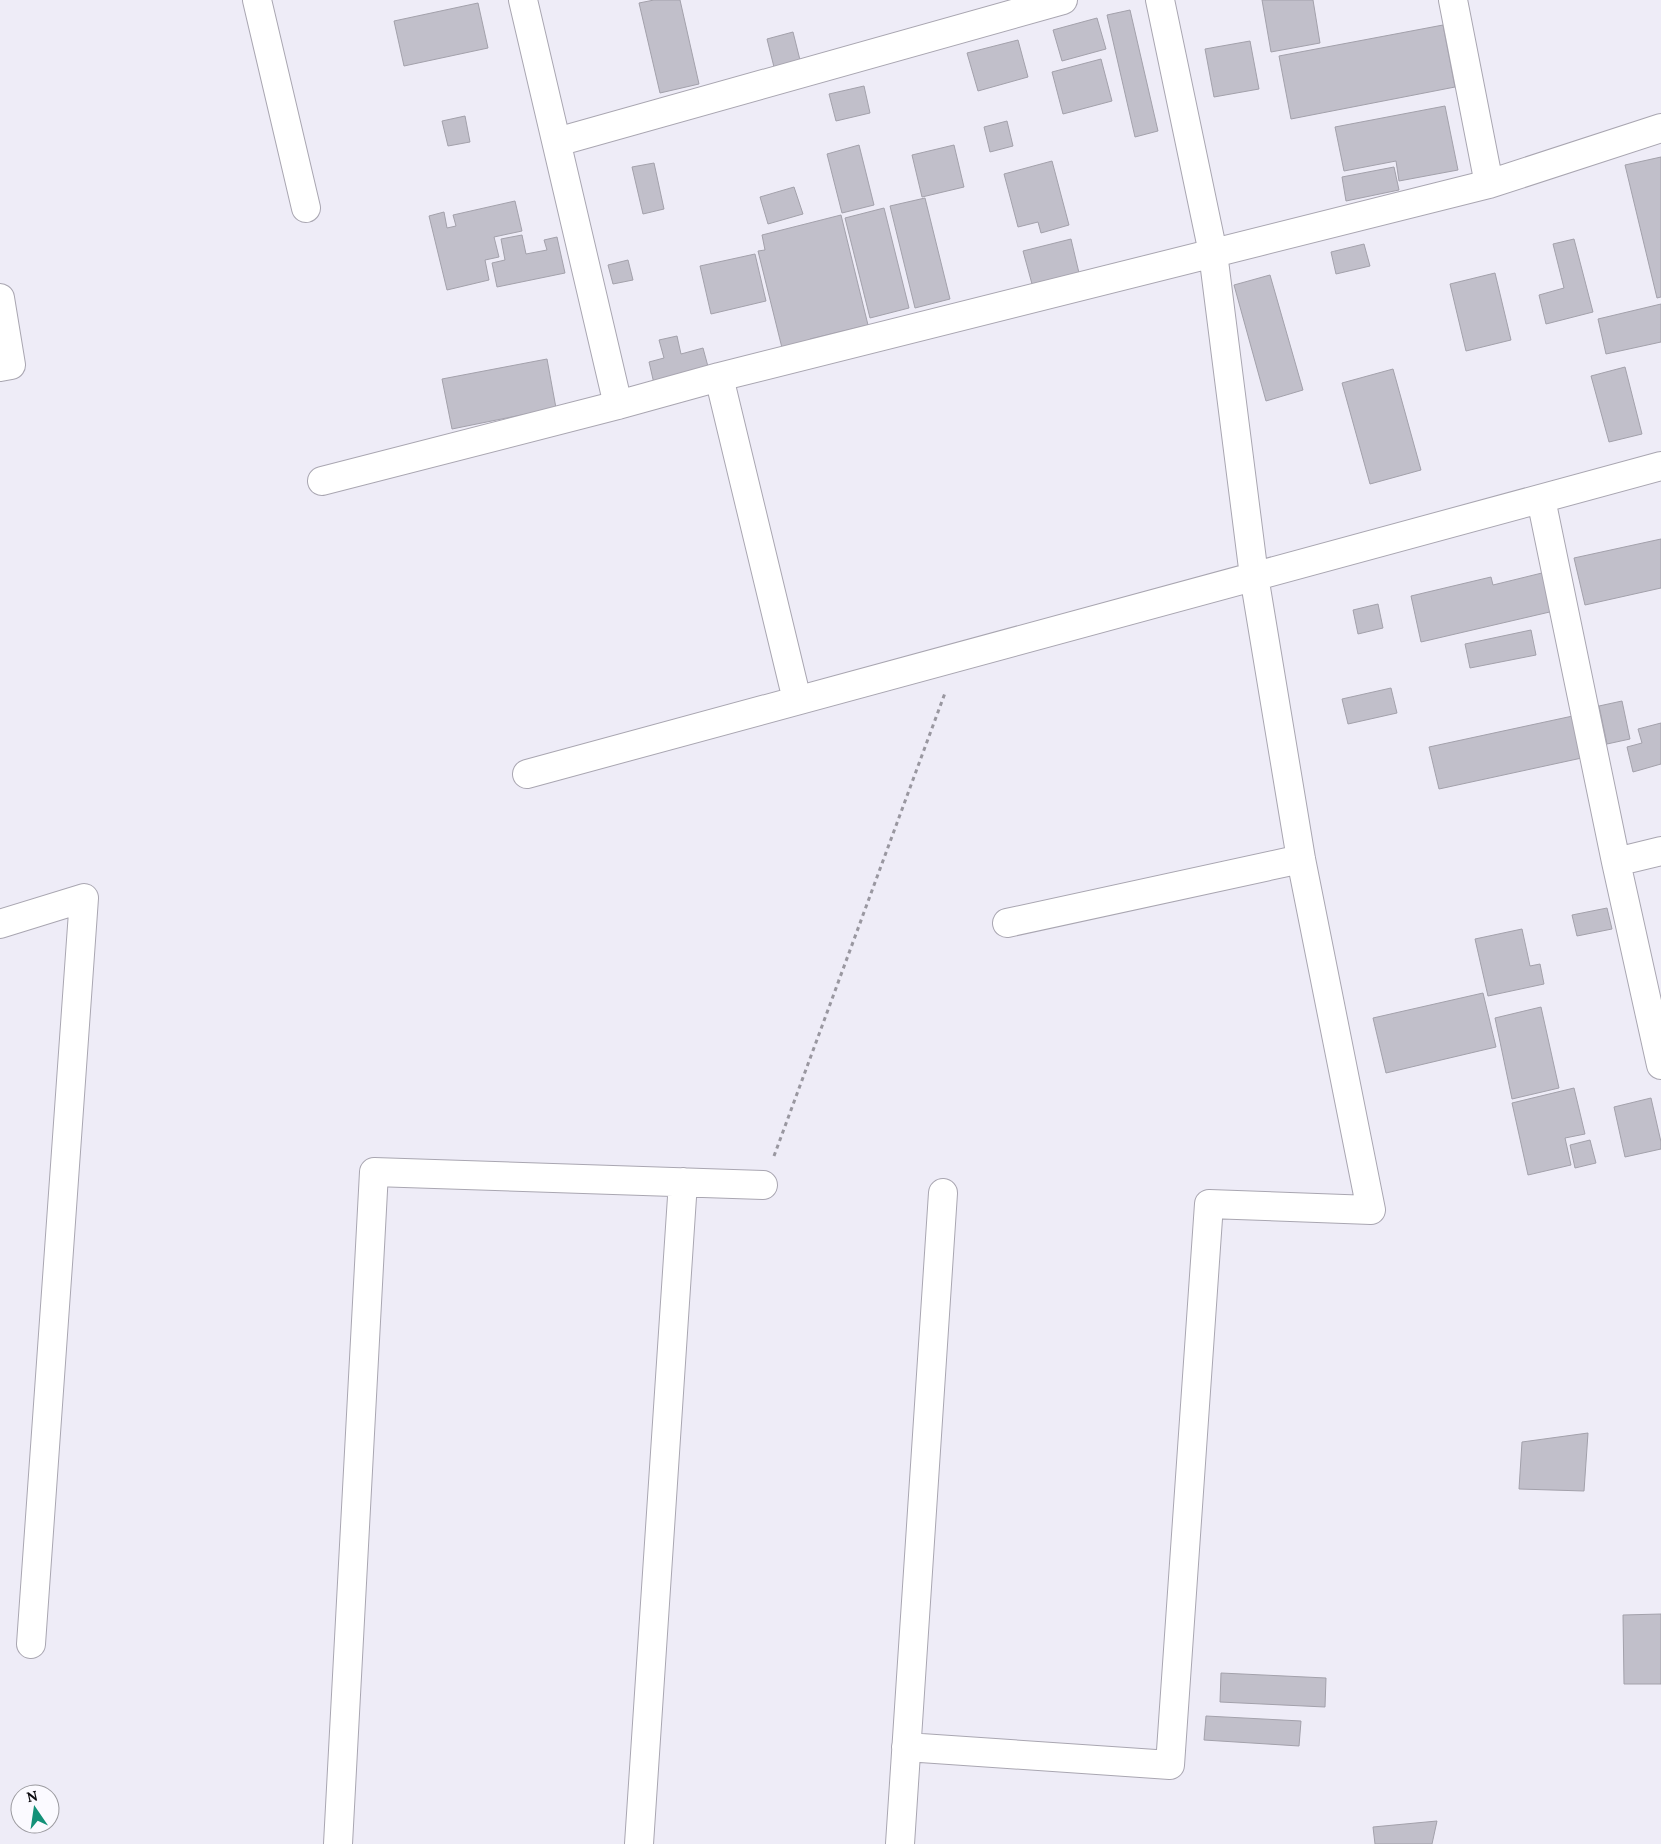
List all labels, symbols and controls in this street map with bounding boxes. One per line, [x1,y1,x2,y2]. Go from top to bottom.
north arrow [10,1784,60,1834]
text: N [25,1786,40,1806]

